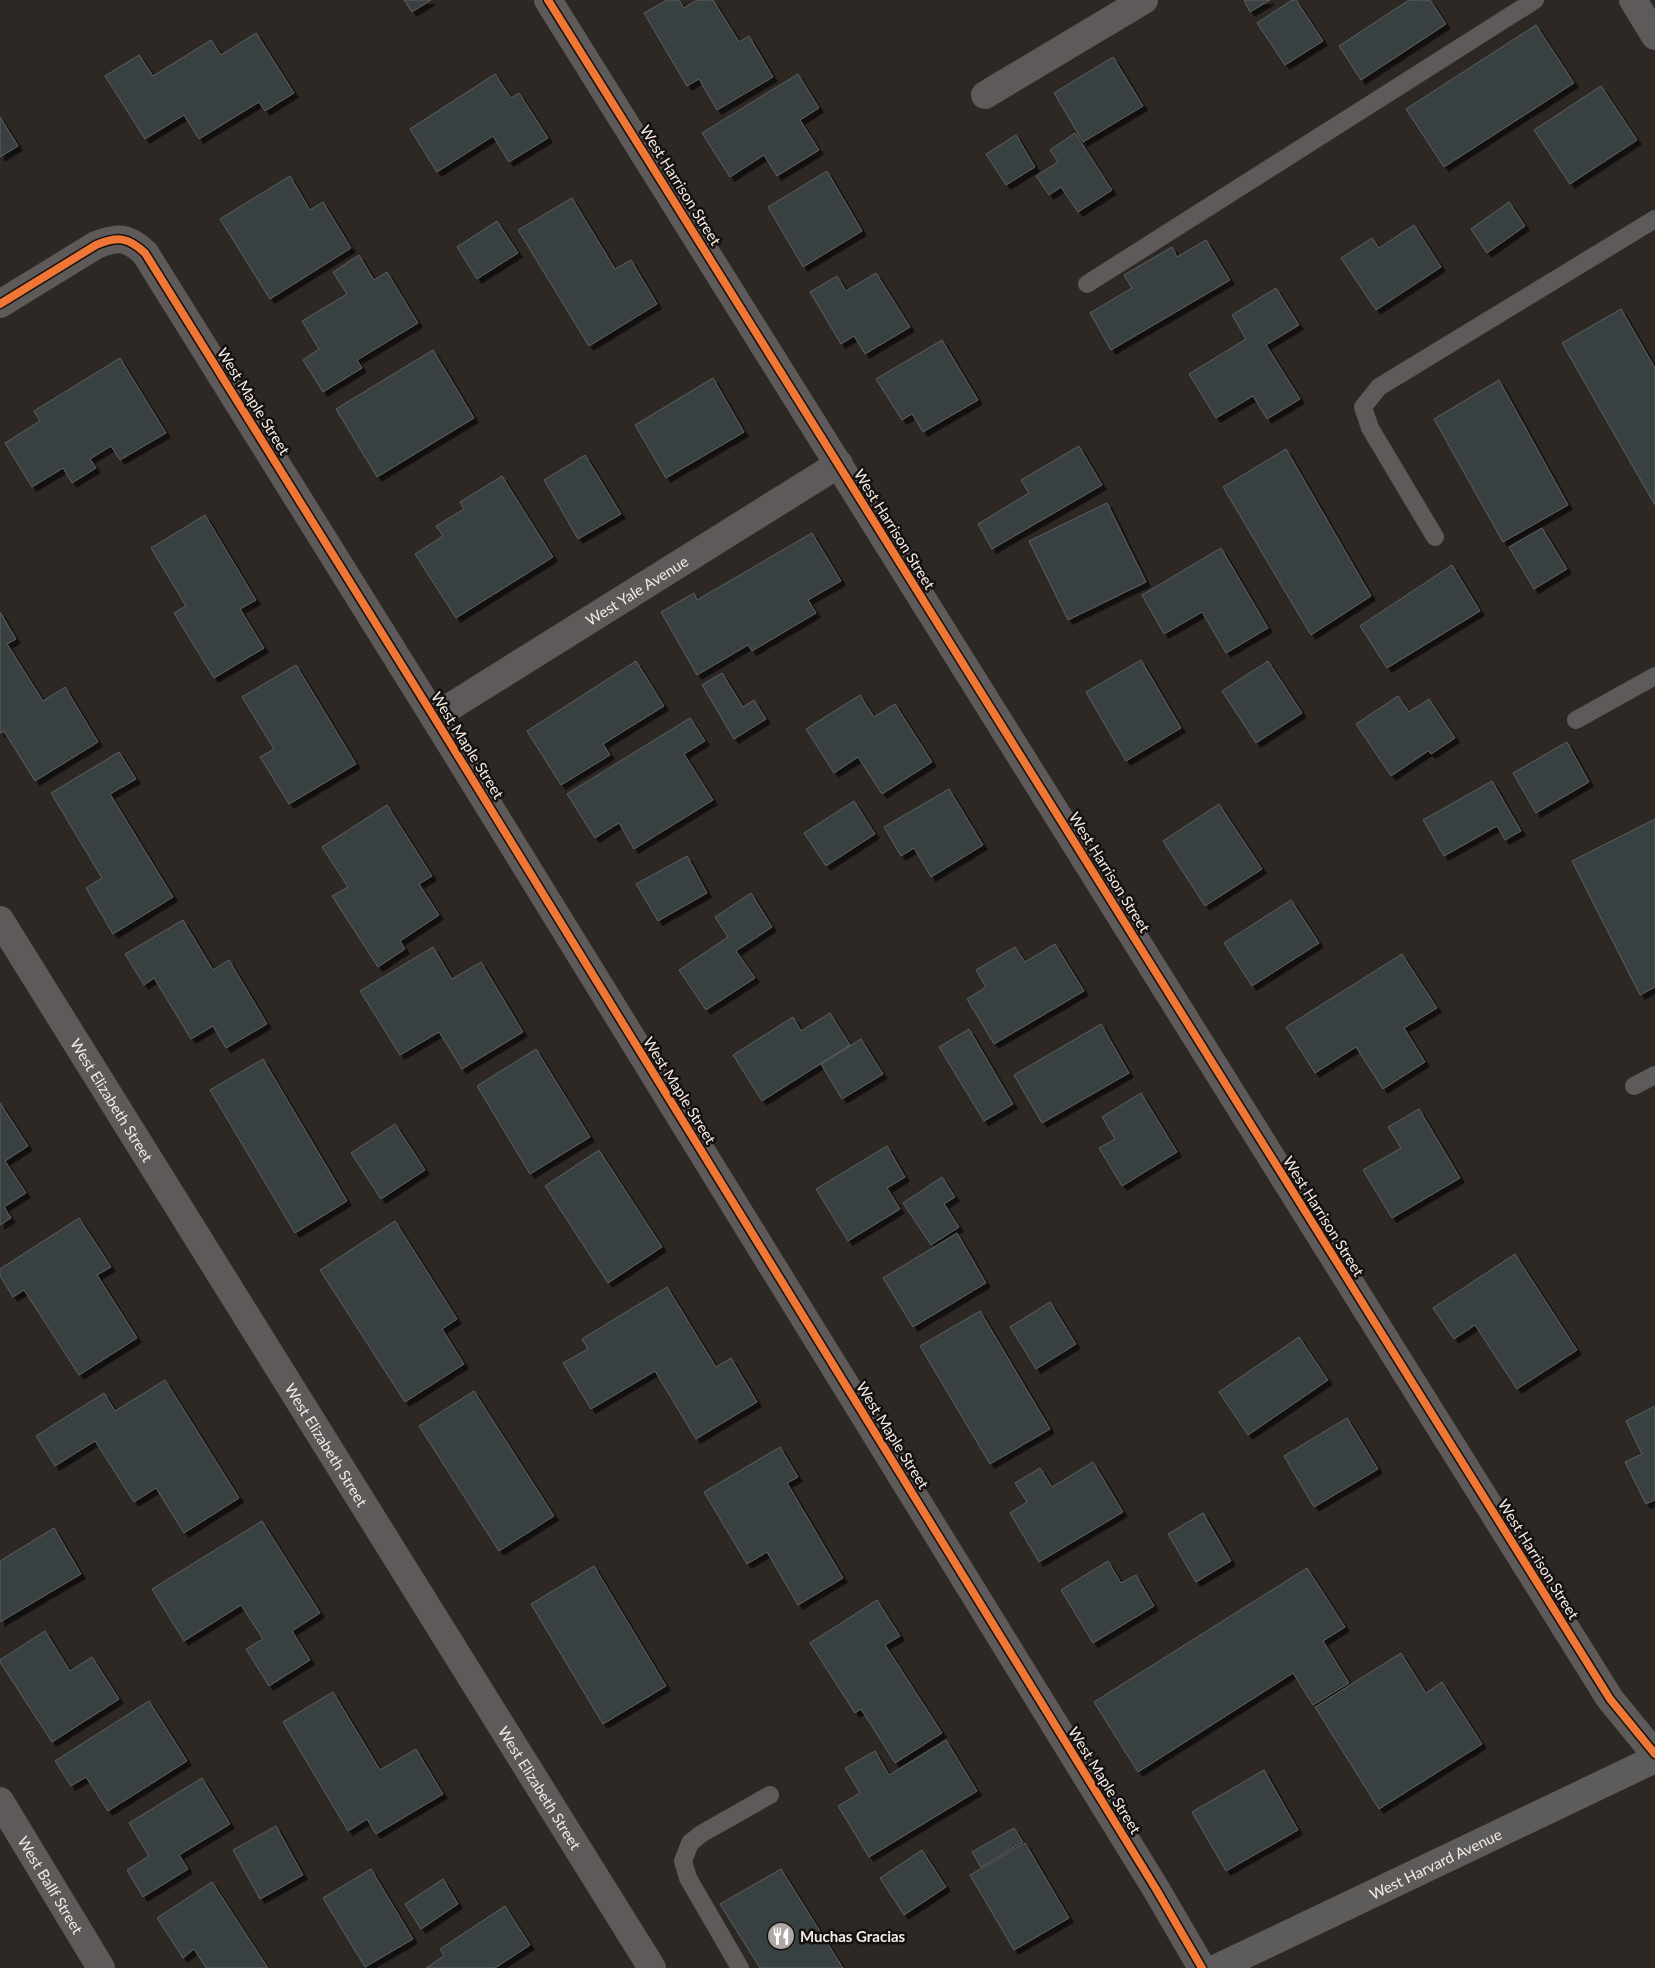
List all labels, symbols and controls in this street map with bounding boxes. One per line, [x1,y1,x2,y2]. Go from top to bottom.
street label: West Harrison Street [637,122,726,249]
street label: West Maple Street [214,344,294,458]
street label: West Harrison Street [851,466,940,593]
street label: West Yale Avenue [582,552,691,629]
street label: West Maple Street [428,688,508,802]
street label: West Harrison Street [1066,809,1155,936]
street label: West Maple Street [640,1033,720,1147]
street label: West Elizabeth Street [67,1035,157,1165]
street label: West Harrison Street [1280,1153,1369,1280]
street label: West Maple Street [853,1378,933,1492]
street label: West Elizabeth Street [281,1380,372,1510]
street label: West Harrison Street [1495,1496,1584,1623]
street label: West Elizabeth Street [495,1723,585,1853]
street label: West Maple Street [1065,1723,1145,1837]
street label: West Harvard Avenue [1366,1825,1504,1903]
street label: West Ballf Street [14,1833,87,1937]
restaurant icon: Muchas Gracias [766,1921,796,1951]
place label: Muchas Gracias [800,1927,906,1945]

